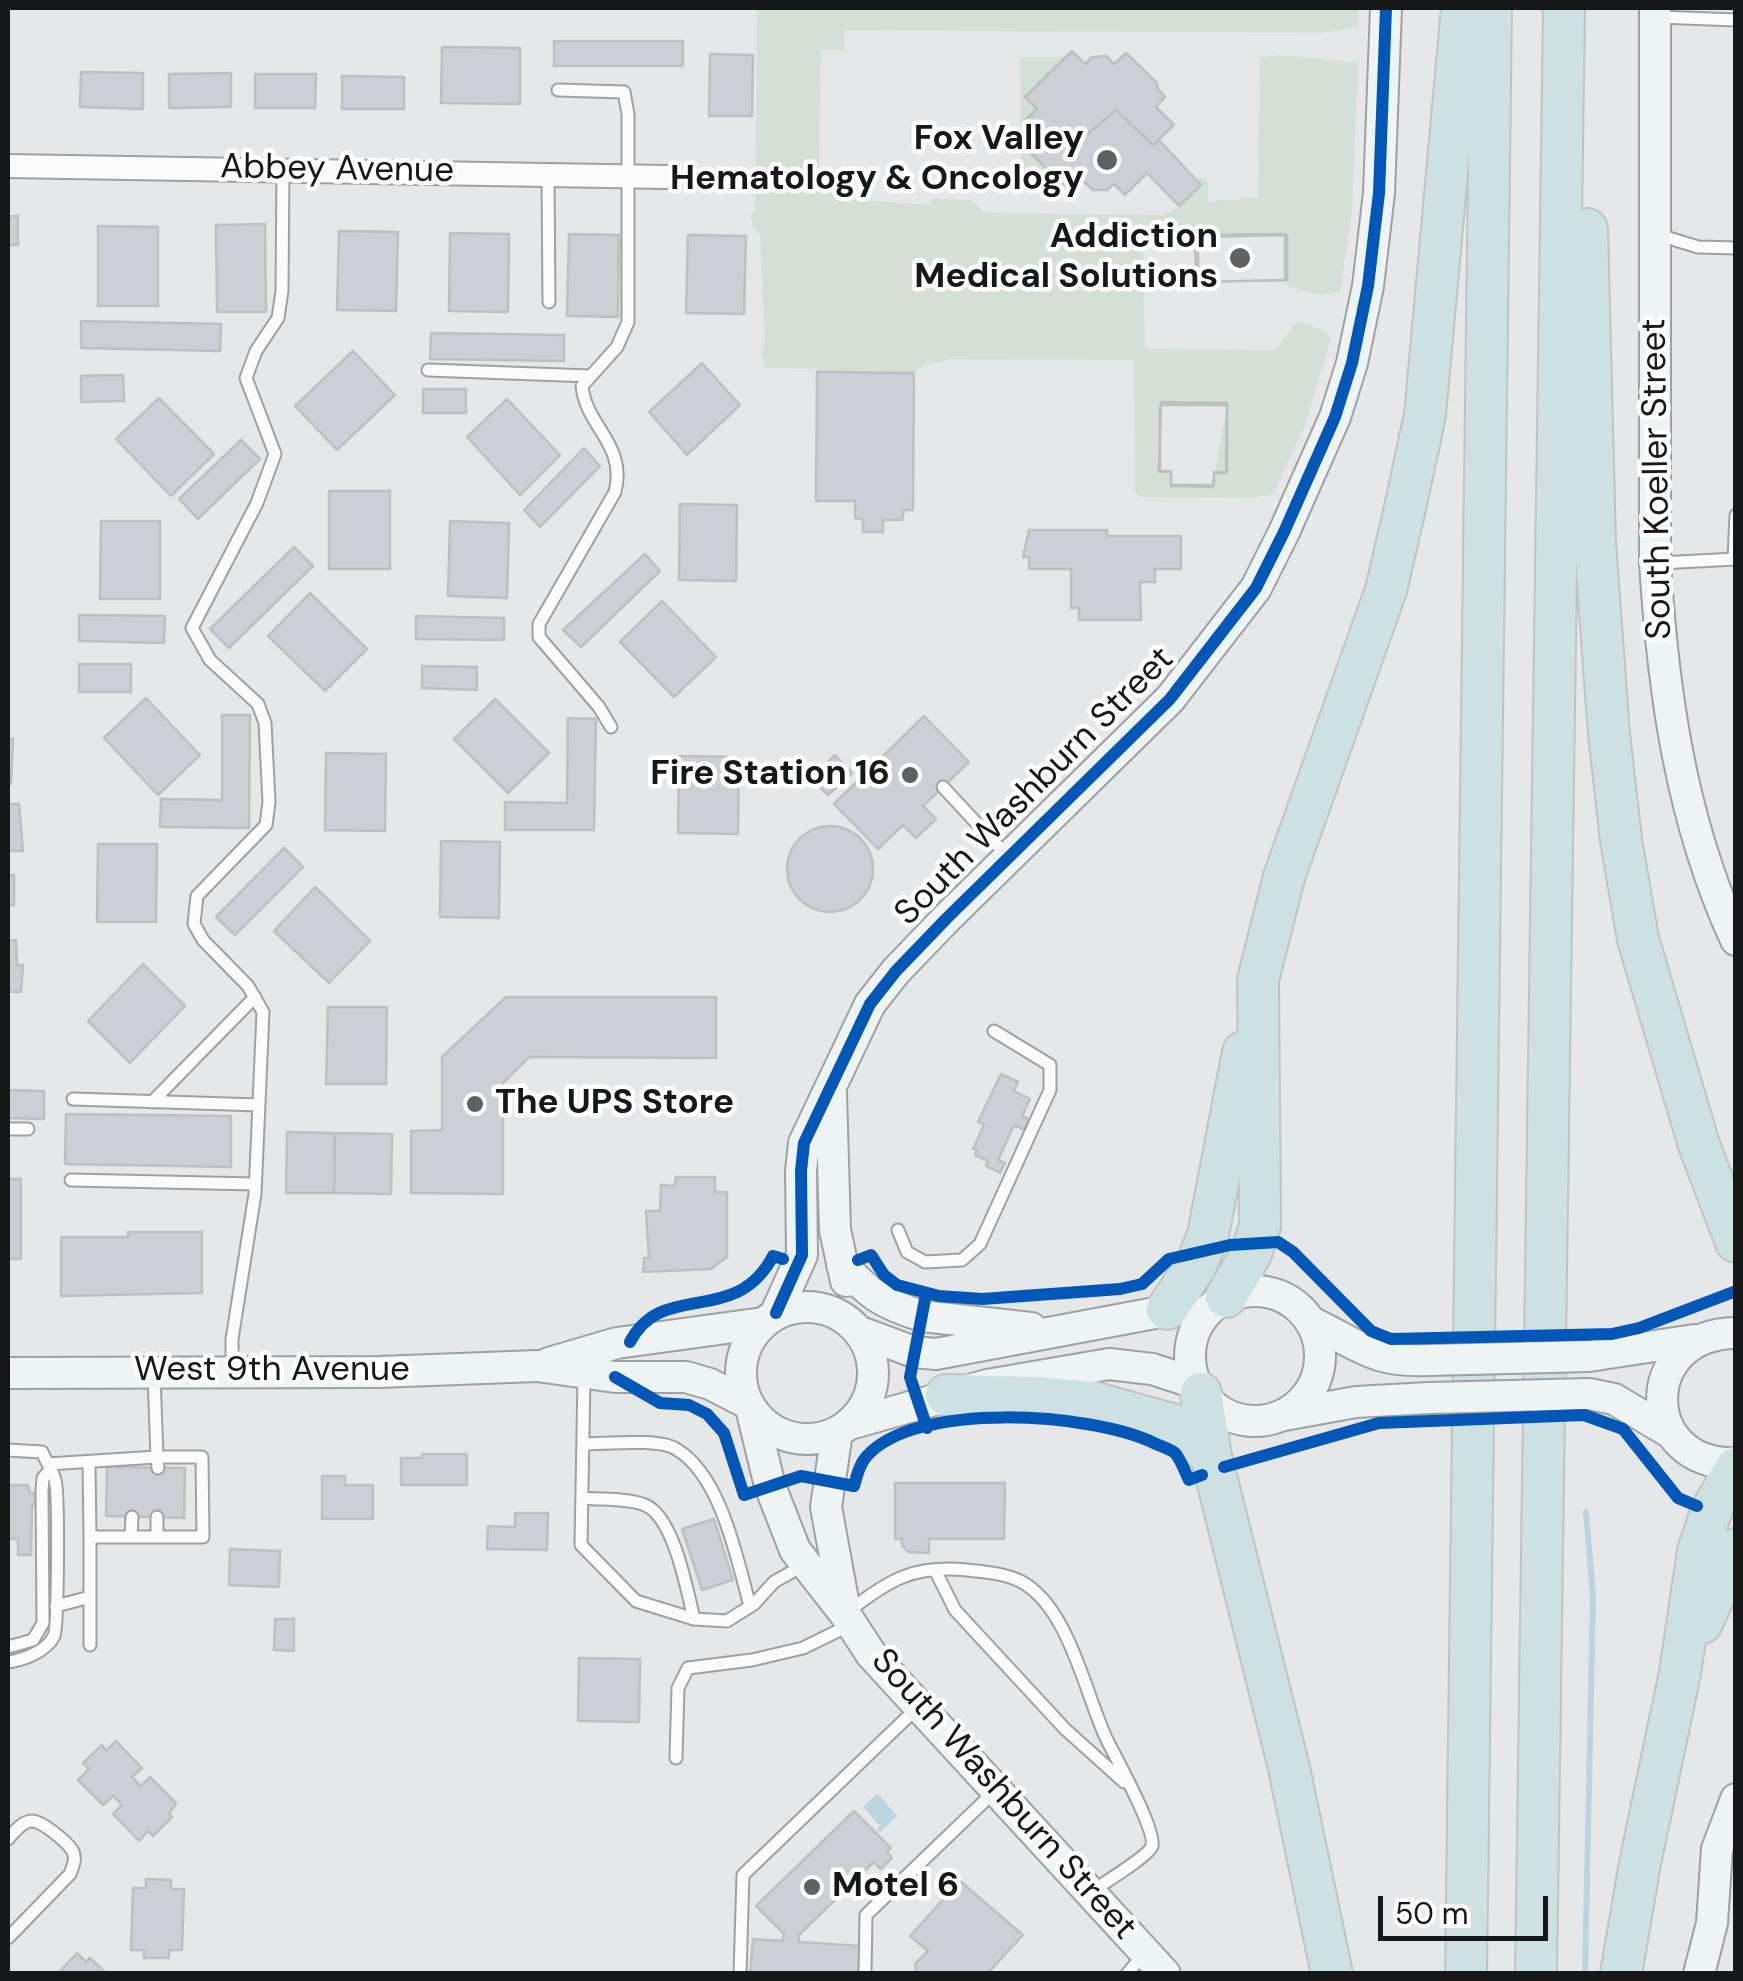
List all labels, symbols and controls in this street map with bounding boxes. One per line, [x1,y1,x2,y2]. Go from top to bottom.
place label: Fox Valley Hematology & Oncology [670,119,1084,201]
street label: Abbey Avenue [220,147,454,193]
marker: Fox Valley Hematology & Oncology [1094,147,1120,173]
place label: Addiction Medical Solutions [914,217,1218,299]
marker: Addiction Medical Solutions [1227,245,1253,271]
street label: South Koeller Street [1634,318,1682,640]
street label: South Washburn Street [887,639,1183,935]
place label: Fire Station 16 [650,754,890,796]
marker: Fire Station 16 [899,764,921,786]
place label: The UPS Store [495,1083,734,1125]
marker: The UPS Store [464,1093,486,1115]
street label: West 9th Avenue [134,1350,410,1392]
street label: South Washburn Street [861,1641,1145,1949]
place label: Motel 6 [832,1866,959,1908]
marker: Motel 6 [801,1876,823,1898]
scale bar [1383,1876,1553,1938]
text: 50 m [1395,1894,1469,1933]

